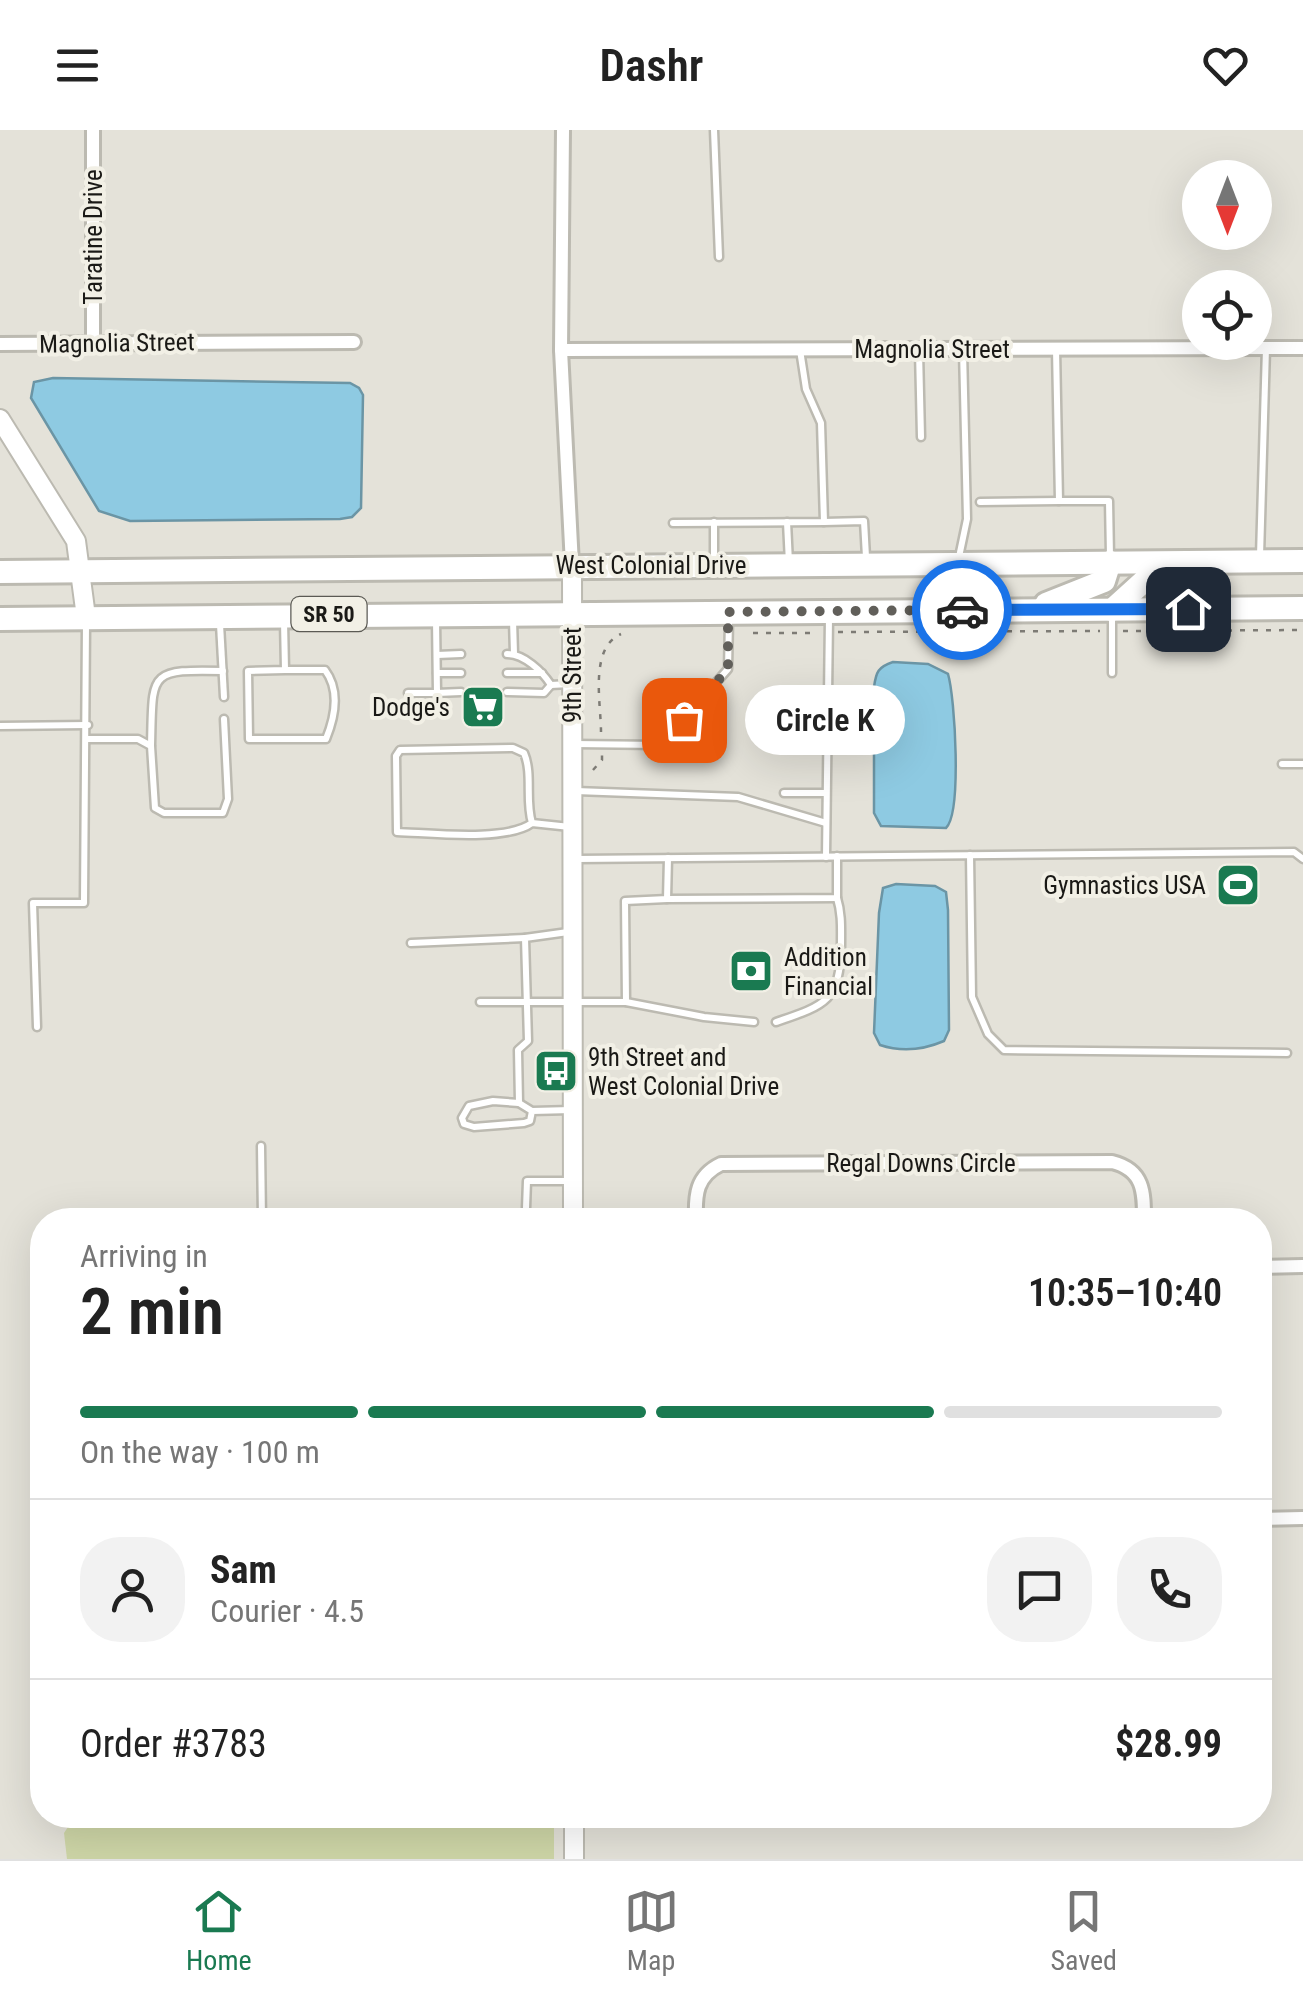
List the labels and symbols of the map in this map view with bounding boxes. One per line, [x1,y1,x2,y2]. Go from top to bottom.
north arrow [1182,160,1272,250]
street label: Taratine Drive [79,169,108,305]
street label: Magnolia Street [39,327,195,359]
street label: Magnolia Street [854,335,1010,364]
street label: West Colonial Drive [555,551,747,580]
courier [912,560,1012,660]
pin [1146,567,1231,652]
road number: SR 50 [292,597,366,631]
street label: 9th Street [558,627,587,723]
pin [642,678,727,763]
supermarket icon: Dodge's [460,684,506,730]
callout: Circle K [744,685,904,755]
place label: Dodge's [372,693,450,722]
sports icon: Gymnastics USA [1215,862,1261,908]
place label: Gymnastics USA [1043,871,1206,900]
place label: Addition Financial [784,943,873,1001]
bank icon: Addition Financial [728,948,774,994]
place label: 9th Street and West Colonial Drive [588,1043,779,1101]
bus stop icon: 9th Street and West Colonial Drive [533,1048,579,1094]
street label: Regal Downs Circle [826,1149,1016,1178]

